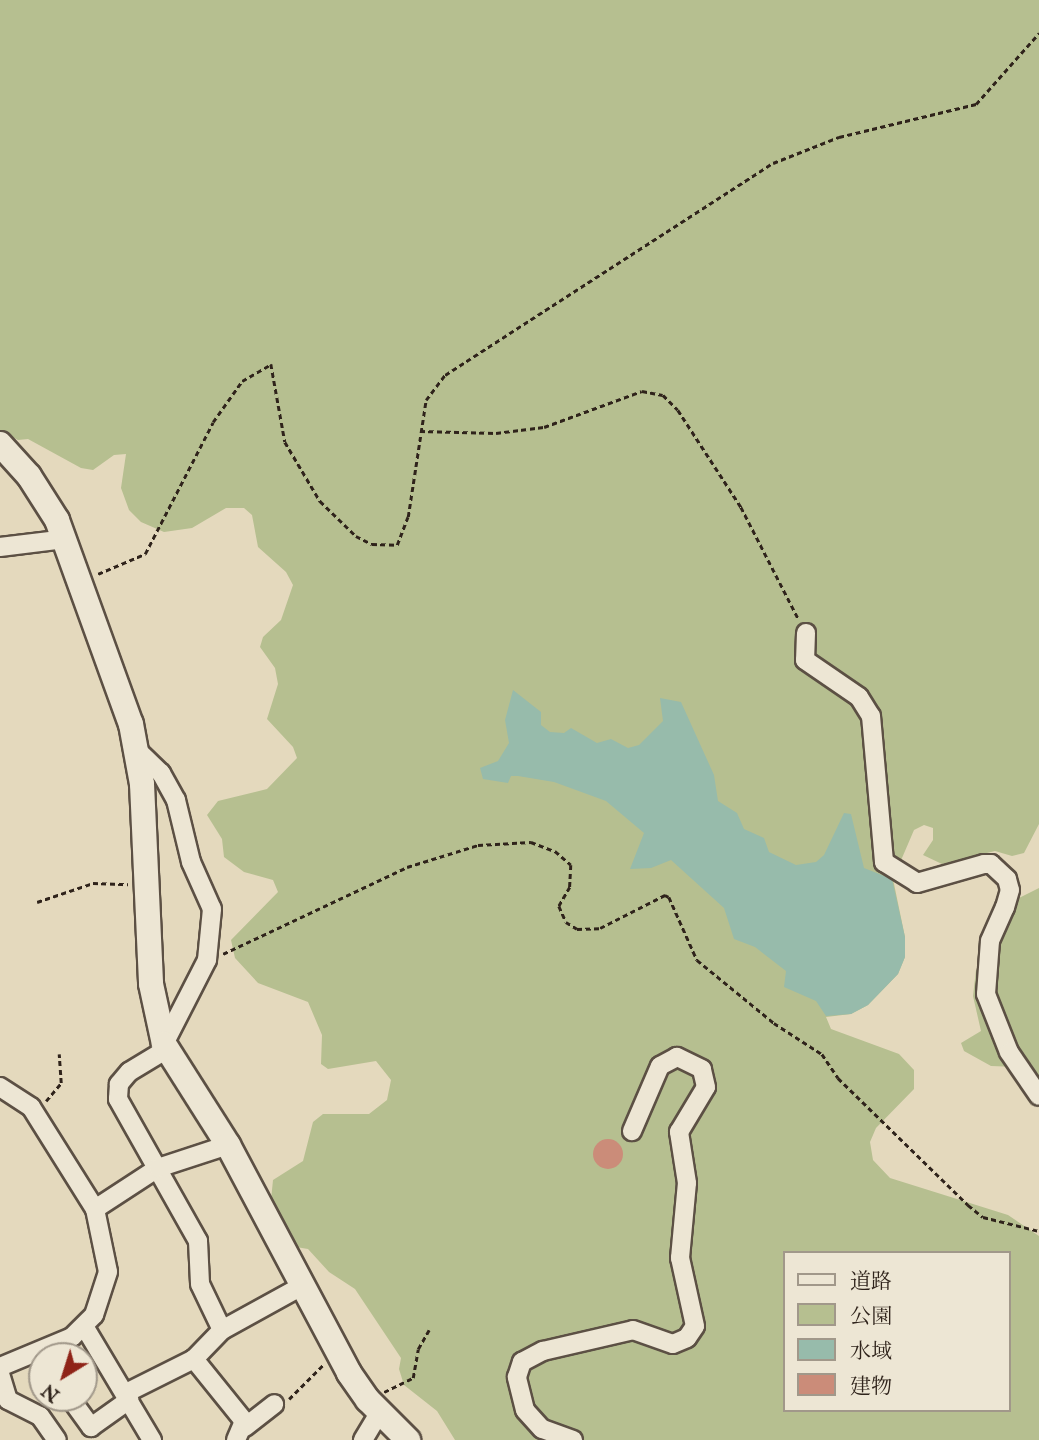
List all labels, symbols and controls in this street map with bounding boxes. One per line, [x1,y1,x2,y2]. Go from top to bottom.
legend [783,1251,1011,1412]
text: 道路 [850,1269,892,1296]
text: 公園 [850,1304,892,1331]
text: 水域 [850,1339,892,1366]
north arrow [28,1342,98,1412]
text: 建物 [850,1374,892,1401]
text: N [37,1377,65,1406]

